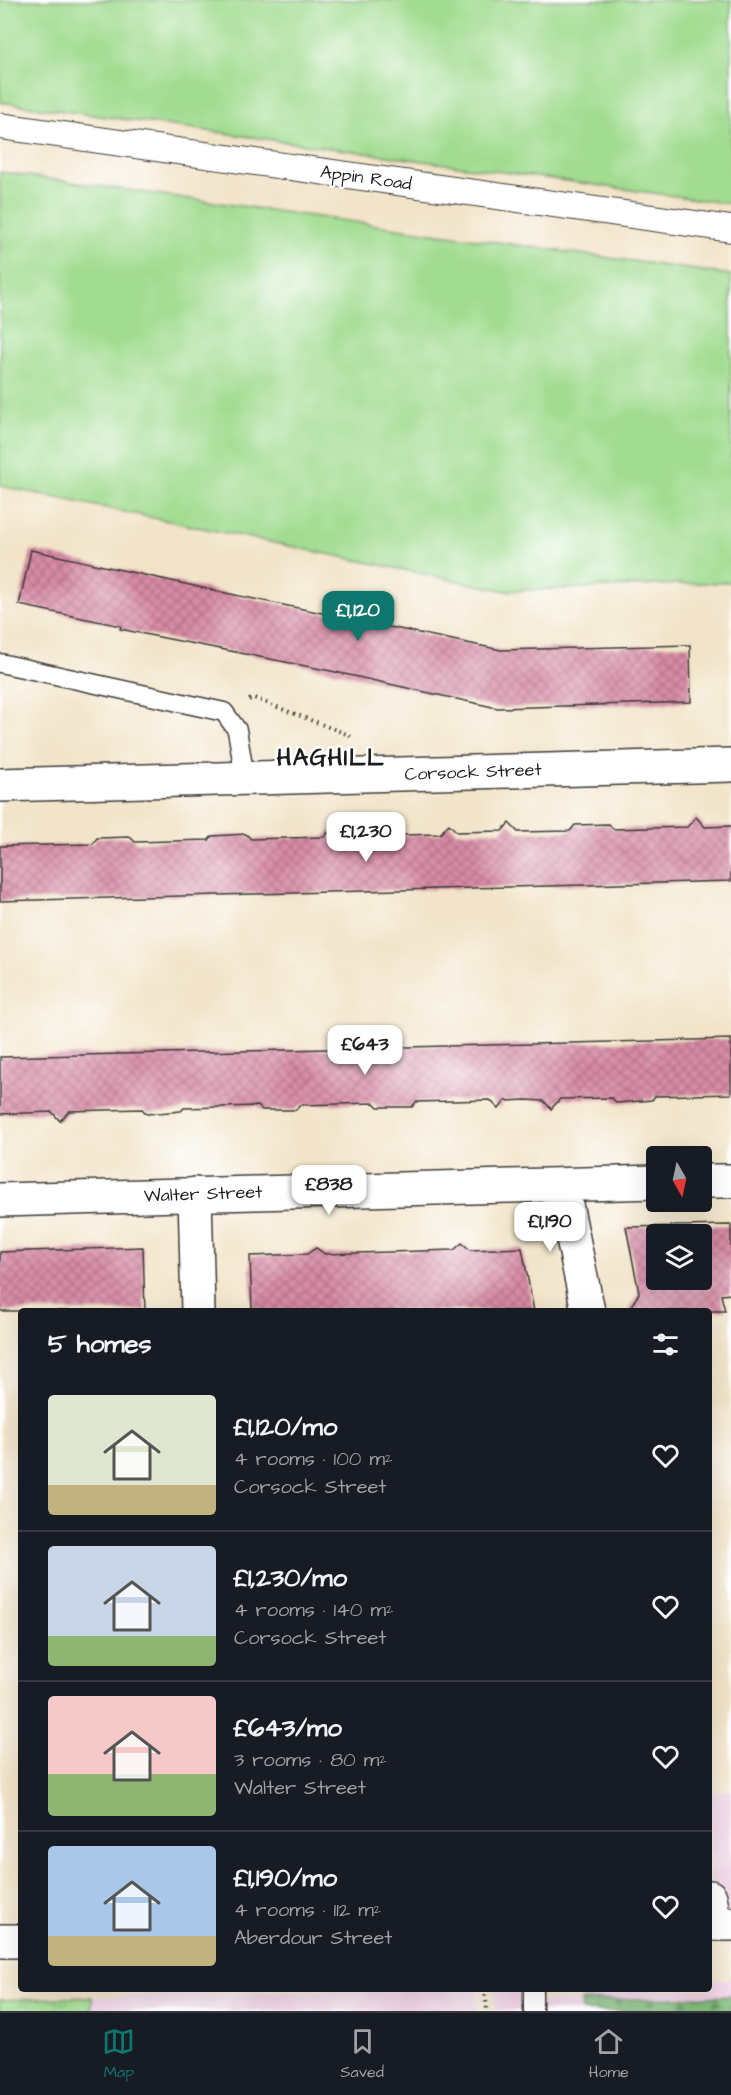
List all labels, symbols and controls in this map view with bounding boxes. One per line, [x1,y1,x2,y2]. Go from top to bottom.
street label: Appin Road [319,159,413,197]
pin: £1,120 [309,591,407,642]
text: £1,120 [336,596,380,624]
district label: HAGHILL [277,741,385,775]
street label: Corsock Street [404,757,543,787]
pin: £1,230 [317,812,415,863]
text: £1,230 [340,817,392,845]
pin: £643 [329,1025,401,1076]
text: £643 [341,1030,389,1058]
north arrow [646,1146,712,1212]
map controls [646,1146,712,1290]
pin: £838 [293,1165,365,1216]
text: £838 [306,1170,352,1198]
street label: Walter Street [143,1179,263,1209]
pin: £1,190 [501,1202,599,1253]
text: £1,190 [528,1207,572,1235]
button: layers [646,1224,712,1290]
text: 5 homes [48,1326,152,1362]
icon: filters [649,1328,682,1361]
text: £1,120/mo [234,1409,337,1445]
icon: home [96,1419,168,1491]
icon: heart [649,1439,682,1472]
text: 4 rooms · 100 m² [234,1445,392,1473]
text: Corsock Street [234,1473,386,1501]
text: £1,230/mo [234,1560,347,1596]
icon: home [96,1570,168,1642]
icon: heart [649,1590,682,1623]
text: 4 rooms · 140 m² [234,1596,393,1624]
text: Corsock Street [234,1624,386,1652]
text: £643/mo [234,1710,342,1746]
icon: home [96,1720,168,1792]
icon: heart [649,1740,682,1773]
text: 3 rooms · 80 m² [234,1746,387,1774]
text: Walter Street [234,1774,366,1802]
text: £1,190/mo [234,1860,337,1896]
icon: home [96,1870,168,1942]
icon: heart [649,1890,682,1923]
text: 4 rooms · 112 m² [234,1896,381,1924]
text: Aberdour Street [234,1924,392,1952]
tab: Map [102,2025,135,2083]
tab: Saved [340,2025,384,2083]
tab: Home [589,2025,629,2083]

